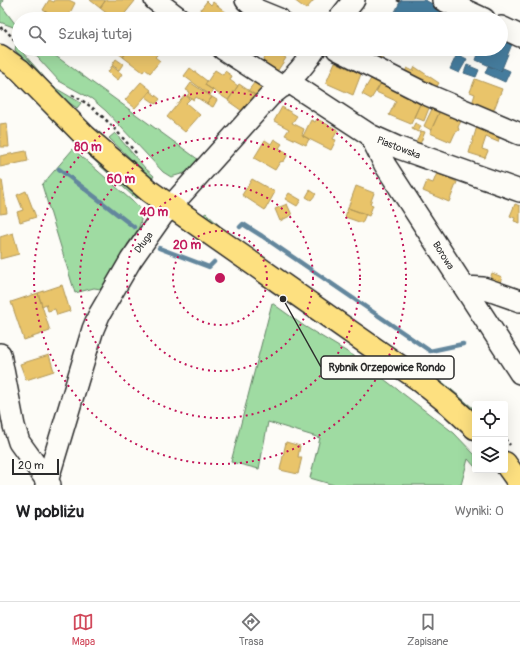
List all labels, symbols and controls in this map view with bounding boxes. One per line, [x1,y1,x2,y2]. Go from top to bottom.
search box [12,12,508,56]
icon: search [26,23,48,45]
text: Szukaj tutaj [58,25,132,44]
street label: Piastowska [375,134,422,162]
text: 80 m [74,140,102,155]
text: 60 m [107,172,136,187]
text: 40 m [139,205,169,220]
street label: Długa [132,229,156,256]
text: 20 m [173,238,201,253]
street label: Borowa [430,239,457,272]
centre of rings [213,271,227,285]
callout: Rybnik Orzepowice Rondo [321,356,454,379]
text: Rybnik Orzepowice Rondo [329,361,446,374]
map controls [472,401,508,473]
button: locate [472,401,508,437]
button: layers [472,437,508,473]
scale bar [12,457,59,476]
text: 20 m [18,459,44,472]
text: W pobliżu [16,501,84,522]
text: Wyniki: 0 [455,503,504,519]
tab: Mapa [72,611,95,648]
tab: Trasa [239,611,264,648]
tab: Zapisane [407,611,448,648]

